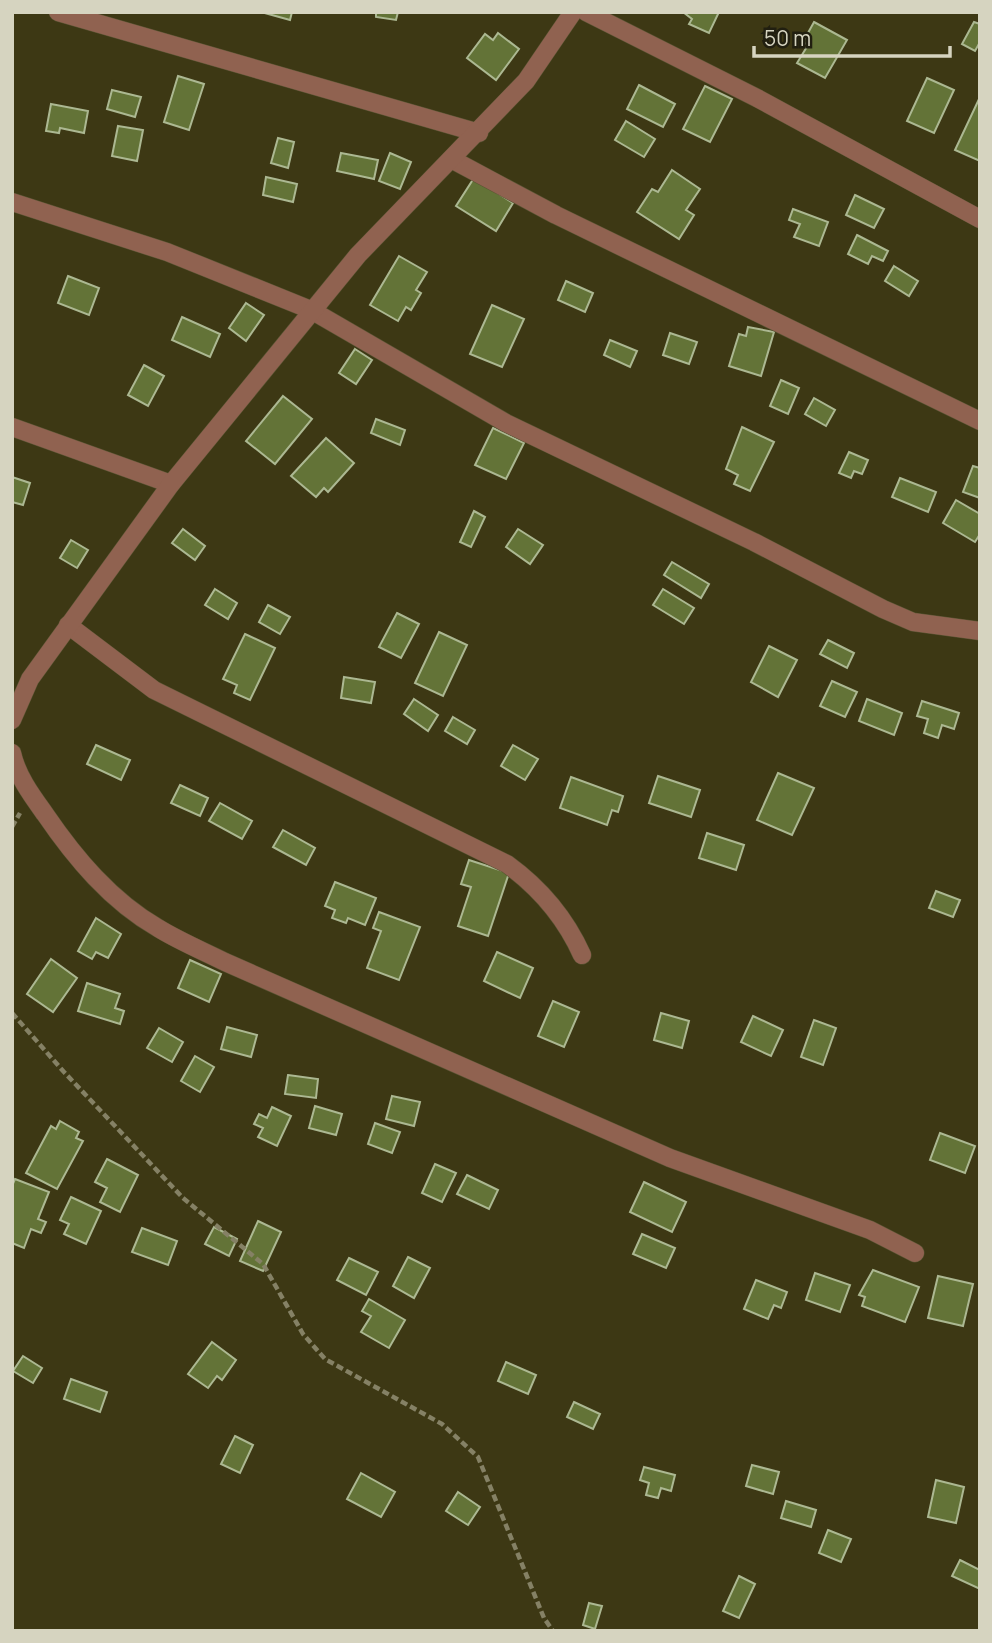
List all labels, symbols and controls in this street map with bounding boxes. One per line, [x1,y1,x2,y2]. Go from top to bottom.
scale bar [754,14,950,58]
text: 50 m [764,24,811,52]

